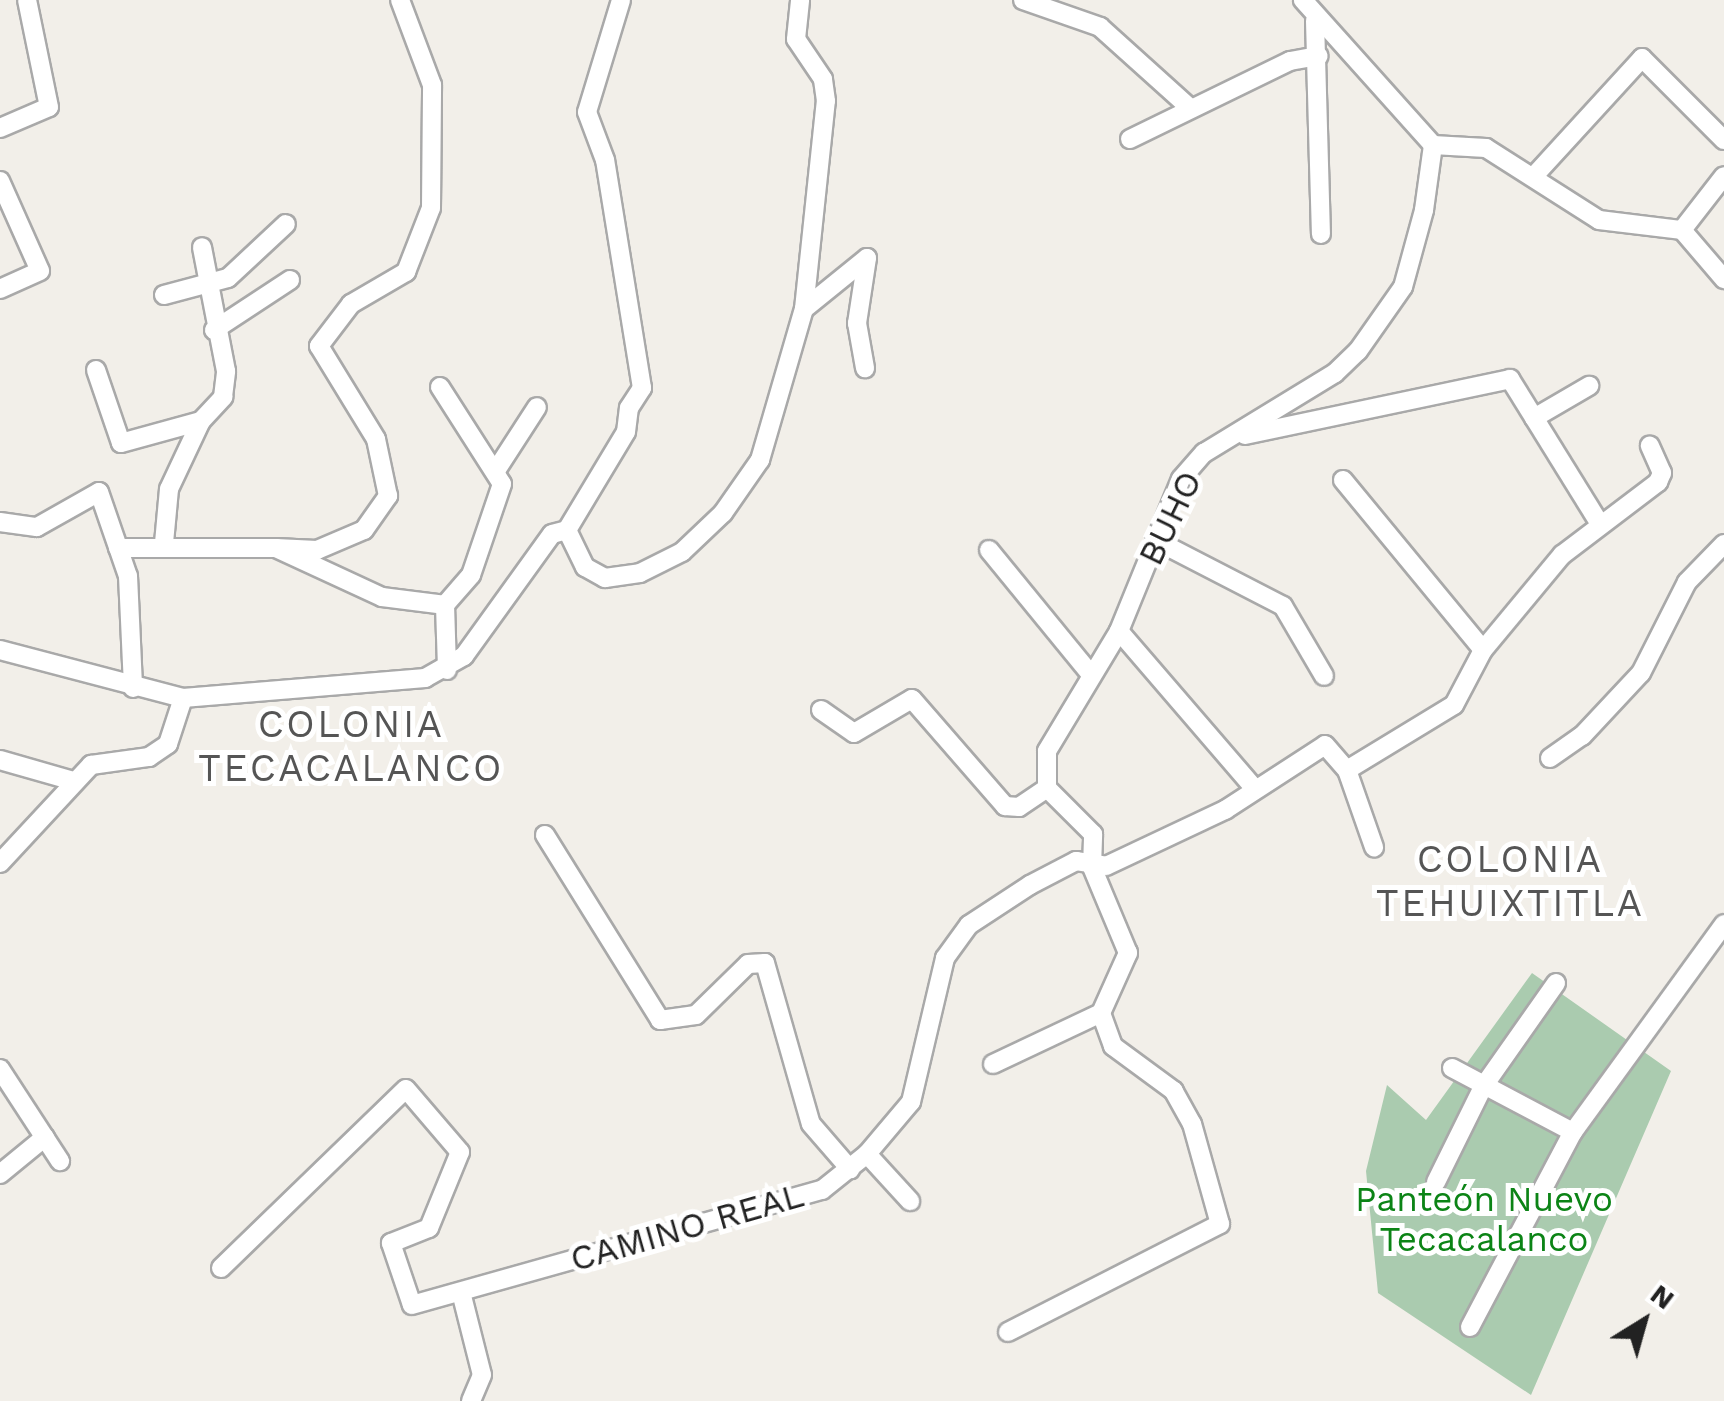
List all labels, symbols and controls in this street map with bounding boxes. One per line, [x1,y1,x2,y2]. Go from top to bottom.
street label: BUHO [1129,464,1211,572]
district label: COLONIA TECACALANCO [198,702,504,792]
district label: COLONIA TEHUIXTITLA [1376,837,1644,926]
street label: CAMINO REAL [565,1174,809,1280]
park label: Panteón Nuevo Tecacalanco [1355,1178,1613,1260]
north arrow [1594,1271,1694,1371]
text: N [1644,1277,1681,1316]

